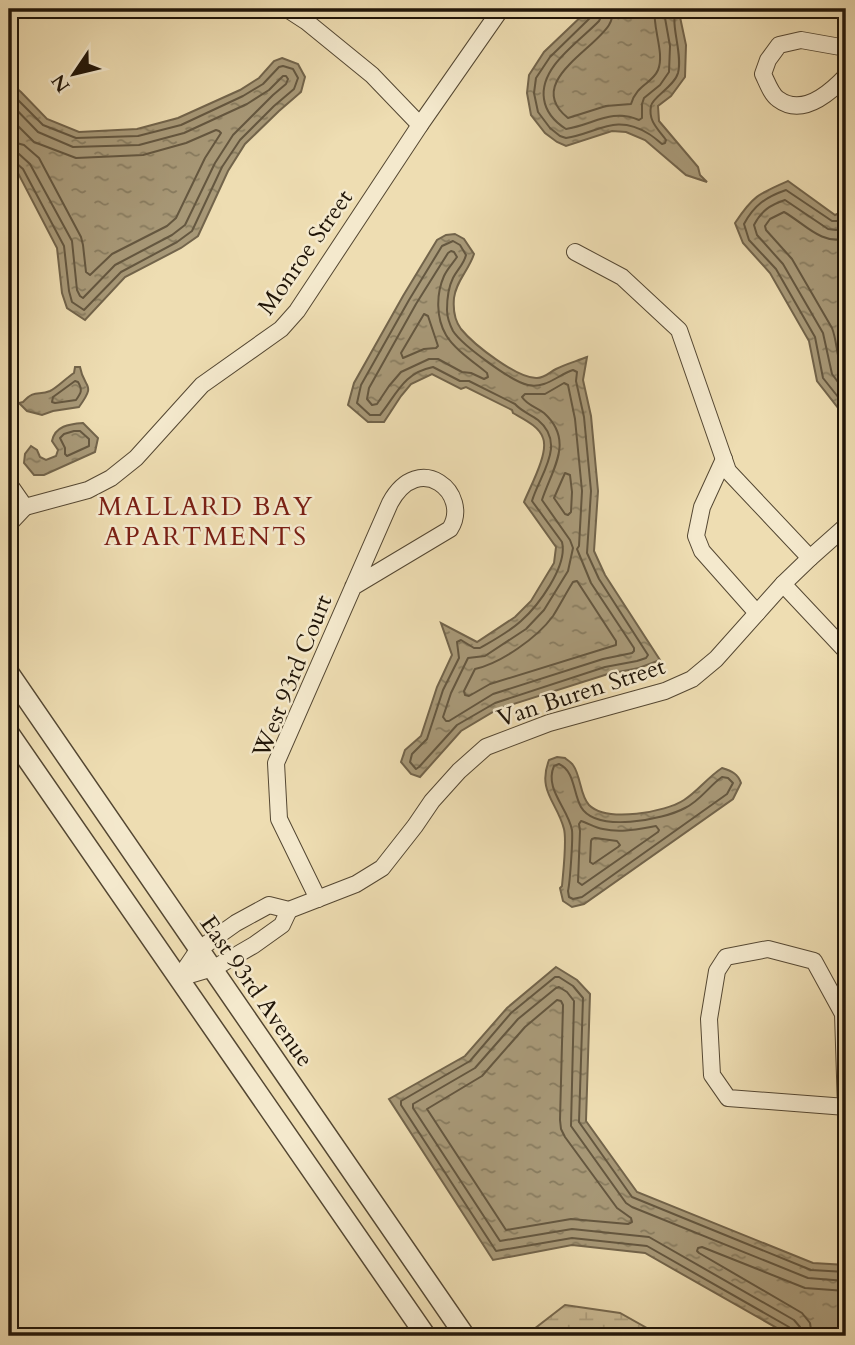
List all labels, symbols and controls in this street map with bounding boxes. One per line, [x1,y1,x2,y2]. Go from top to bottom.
north arrow [38,38,108,108]
text: N [45,69,76,97]
street label: Monroe Street [250,183,361,322]
district label: MALLARD BAY APARTMENTS [98,489,314,554]
street label: West 93rd Court [244,589,340,763]
street label: Van Buren Street [493,650,670,735]
street label: East 93rd Avenue [192,909,321,1074]

